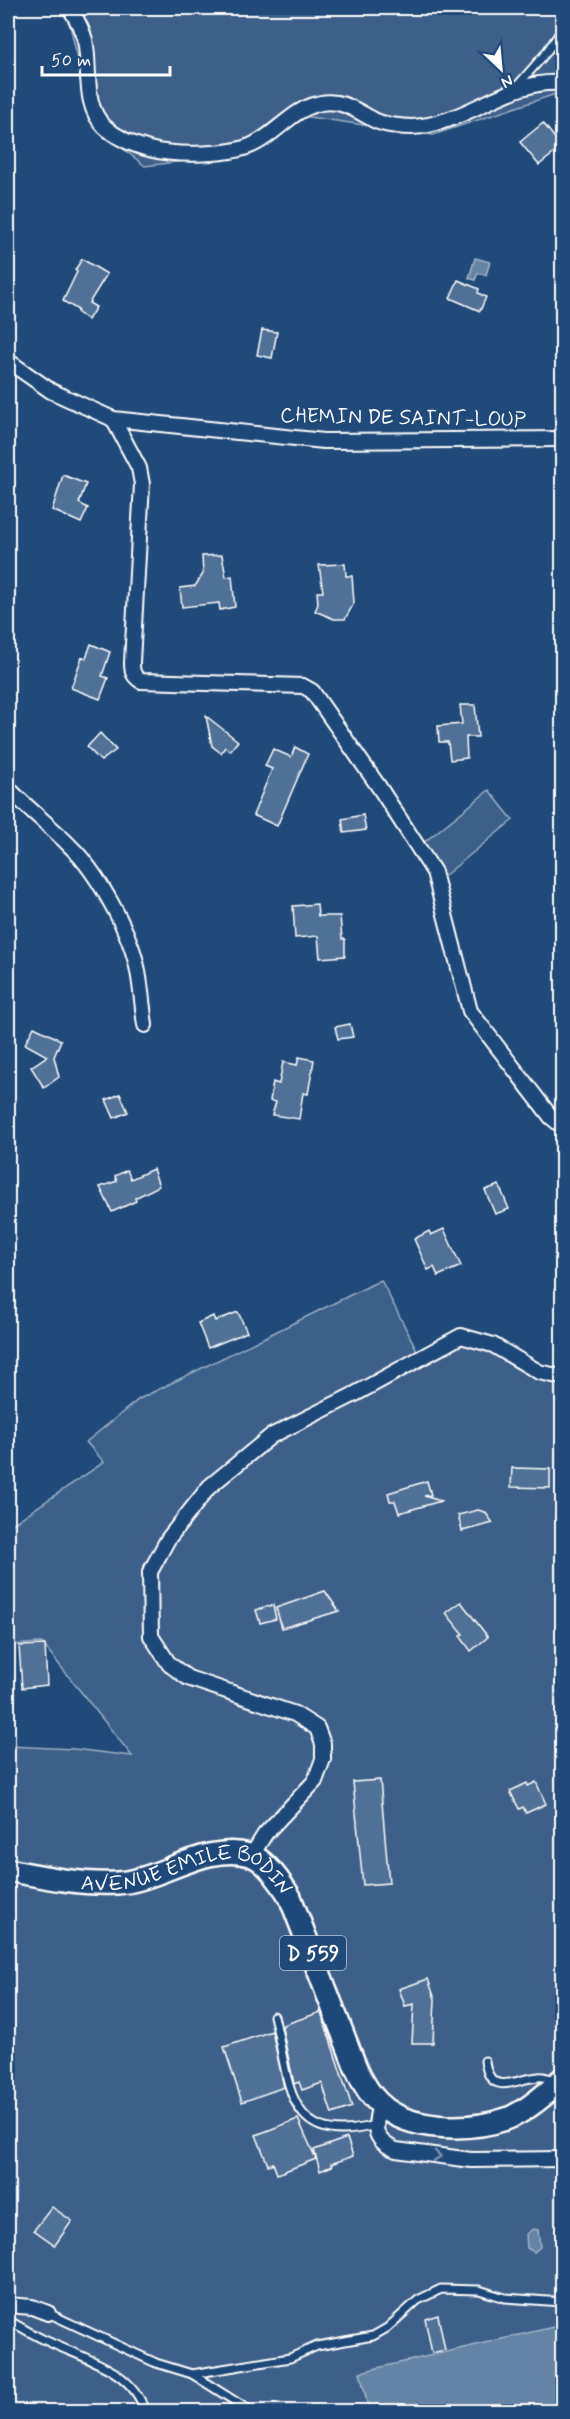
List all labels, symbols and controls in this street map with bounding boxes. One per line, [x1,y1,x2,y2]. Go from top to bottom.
scale bar [42,39,170,77]
north arrow [471,39,531,99]
text: 50 m [51,49,91,73]
text: N [498,69,516,93]
street label: CHEMIN DE SAINT-LOUP [280,402,526,434]
street label: AVENUE ÉMILE BODIN [80,1839,298,1901]
road number: D 559 [280,1936,346,1970]
one-way arrow [433,2149,442,2161]

